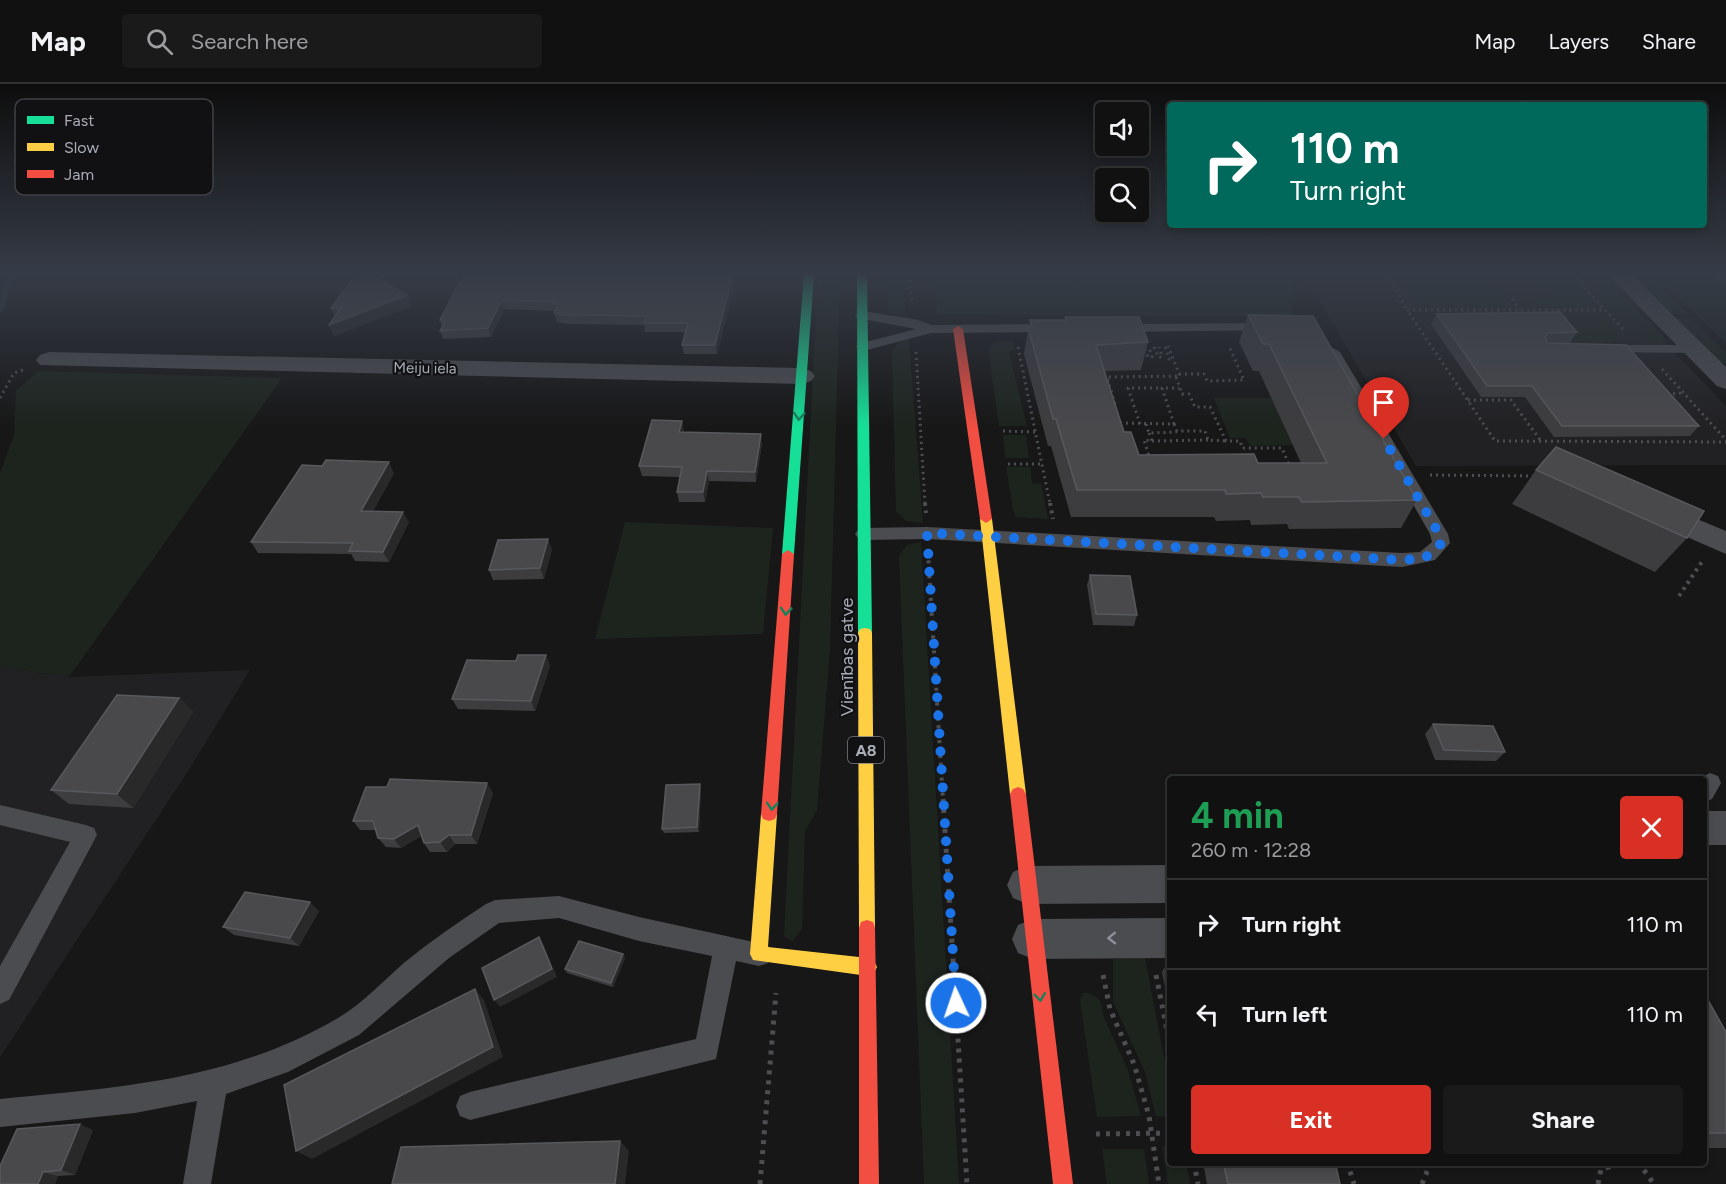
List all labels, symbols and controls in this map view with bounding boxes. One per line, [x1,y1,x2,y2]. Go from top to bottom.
search box [122,14,542,68]
text: Map [30,24,86,58]
icon: search [143,25,176,58]
text: Search here [191,28,308,55]
text: Map [1475,29,1515,54]
text: Layers [1548,29,1609,54]
text: Share [1642,29,1696,54]
legend [15,99,213,195]
map controls [1095,102,1149,222]
button: sound [1095,102,1149,156]
text: Fast [64,111,94,130]
text: 110 m [1290,123,1399,174]
icon: right [1191,126,1269,204]
text: Slow [64,138,99,157]
text: Jam [64,165,94,184]
button: search [1095,168,1149,222]
text: Turn right [1290,174,1406,207]
street label: Meiju iela [393,358,457,378]
pin [1358,377,1409,439]
icon: arrive [1367,386,1400,419]
one-way arrow [793,412,806,421]
street label: Vienības gatve [836,597,858,716]
one-way arrow [779,607,792,616]
road number: A8 [848,737,884,763]
text: 4 min [1191,794,1284,837]
button: close [1620,796,1683,859]
one-way arrow [766,801,779,810]
text: 260 m · 12:28 [1191,838,1311,862]
icon: right [1191,908,1224,941]
text: Turn right [1242,911,1341,938]
text: 110 m [1627,911,1683,938]
one-way arrow [1107,932,1116,944]
position arrow [924,971,988,1035]
one-way arrow [1034,992,1046,1001]
icon: left [1191,998,1224,1031]
text: Turn left [1242,1001,1328,1028]
text: 110 m [1627,1001,1683,1028]
button: Exit [1191,1085,1431,1154]
button: Share [1443,1085,1683,1154]

